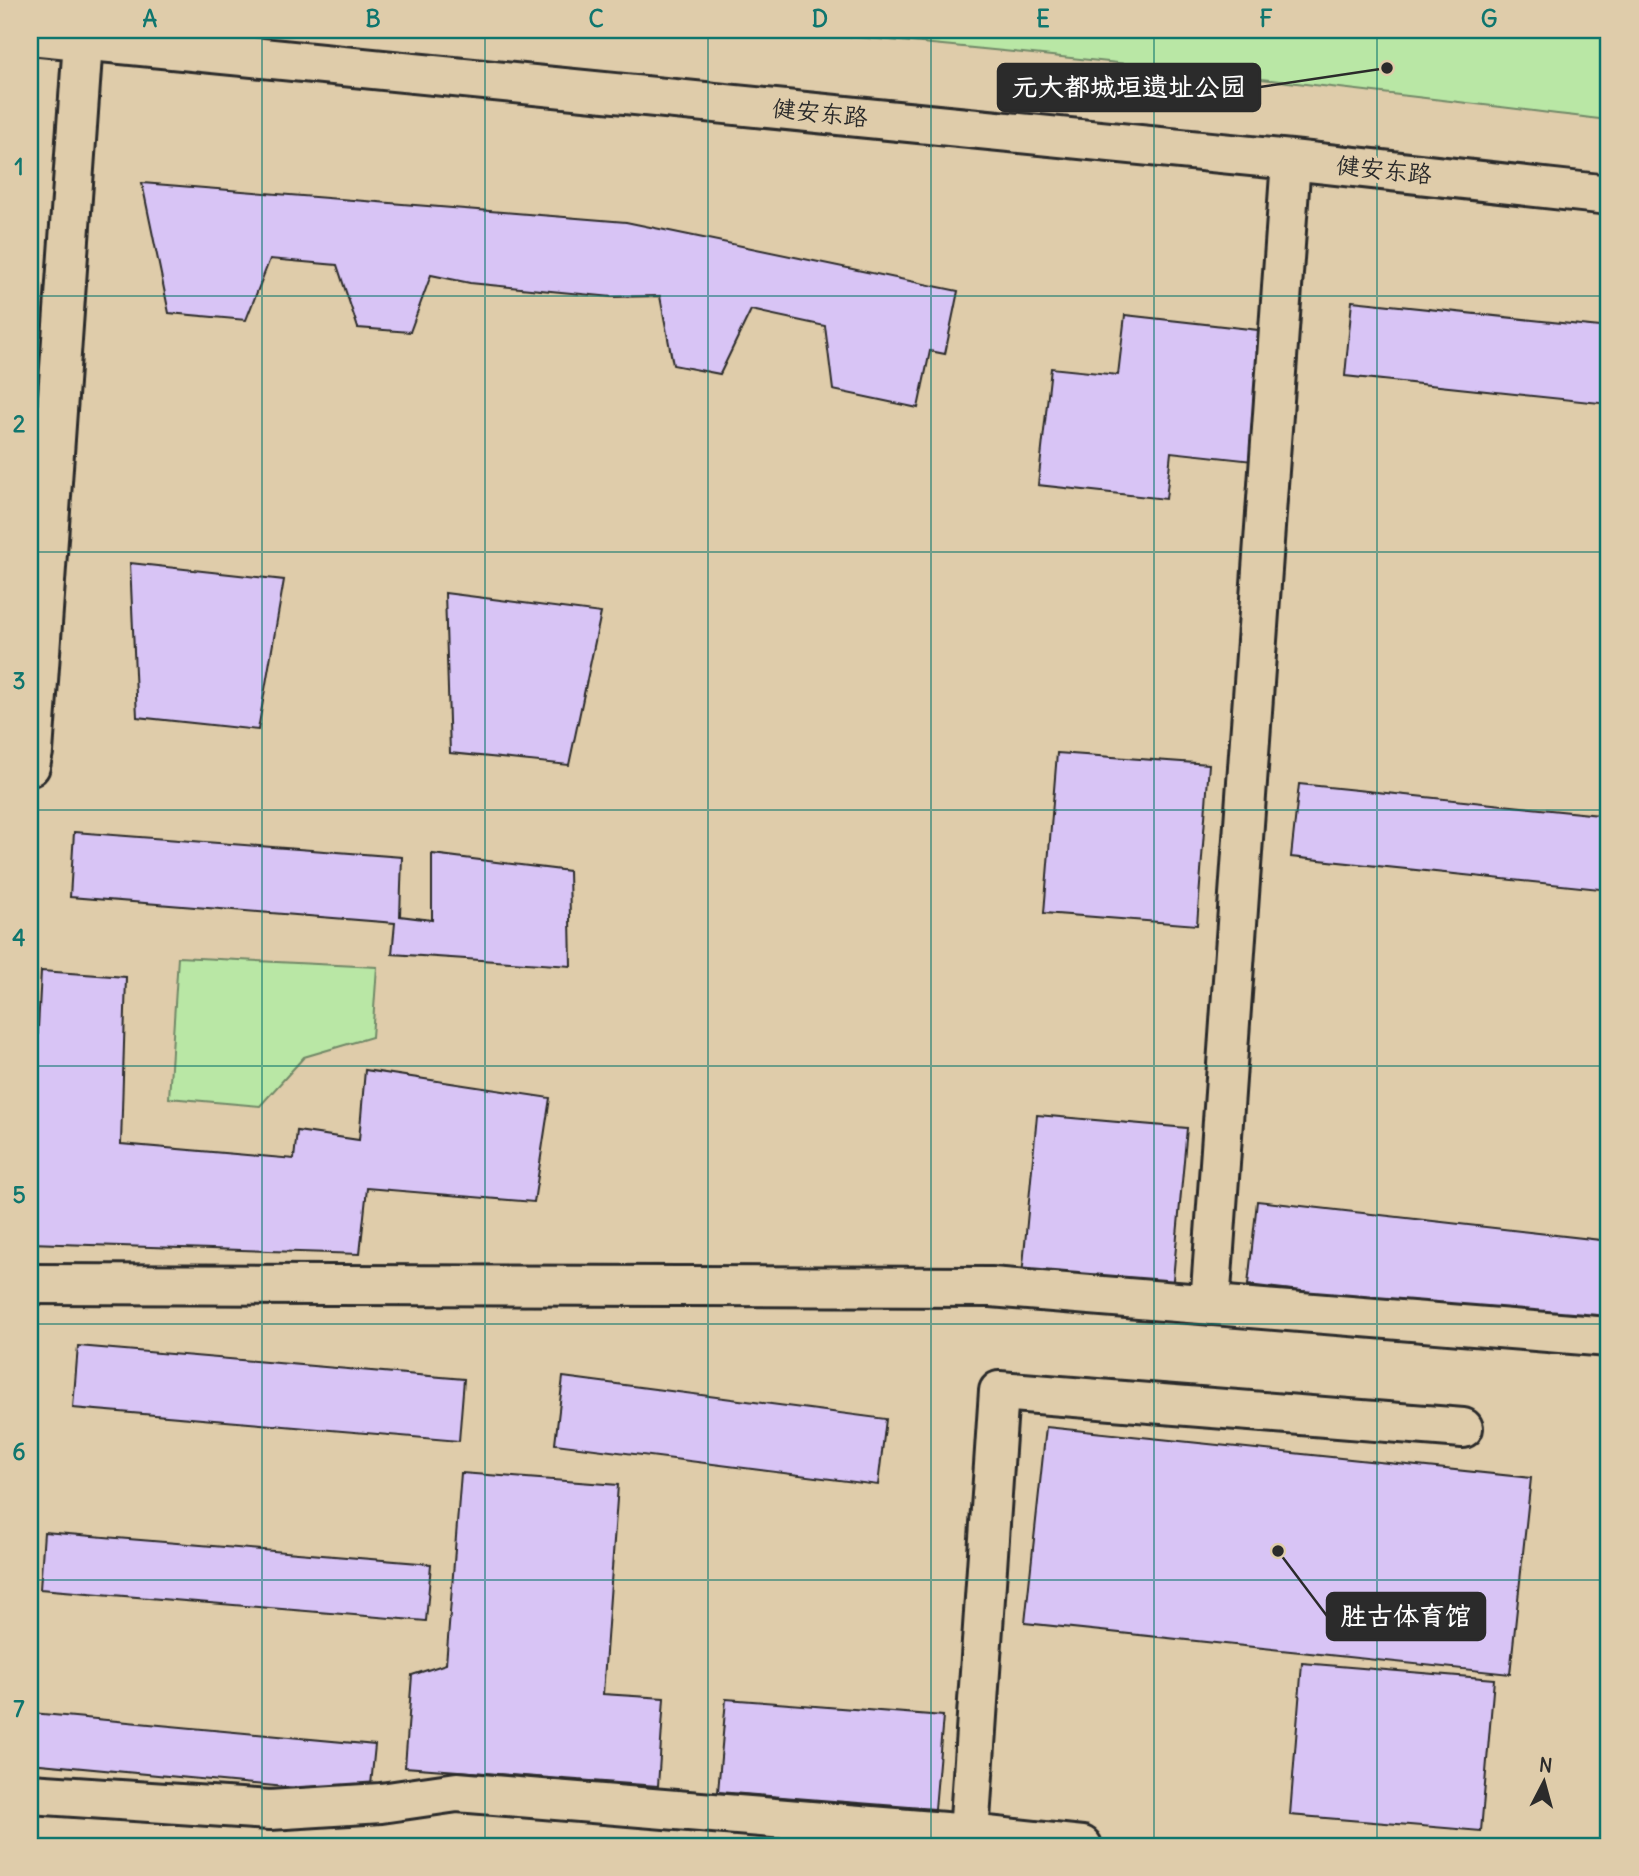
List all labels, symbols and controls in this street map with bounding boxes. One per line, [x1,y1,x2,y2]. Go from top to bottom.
text: A [143,4,158,33]
text: B [365,4,381,33]
text: C [588,4,604,33]
text: D [812,4,828,33]
text: E [1036,4,1050,33]
text: F [1259,4,1273,33]
text: G [1481,4,1497,33]
callout: 元大都城垣遗址公园 [998,64,1260,111]
text: 元大都城垣遗址公园 [1012,70,1246,103]
street label: 健安东路 [771,92,869,132]
street label: 健安东路 [1335,149,1433,189]
text: 1 [14,152,24,181]
text: 2 [13,409,26,438]
text: 3 [12,666,26,695]
text: 4 [12,923,26,952]
text: 5 [12,1180,26,1209]
text: 6 [12,1437,26,1466]
callout: 胜古体育馆 [1327,1593,1485,1640]
text: 胜古体育馆 [1341,1599,1471,1632]
text: 7 [13,1694,25,1723]
north arrow [1510,1746,1580,1816]
text: N [1538,1752,1554,1778]

